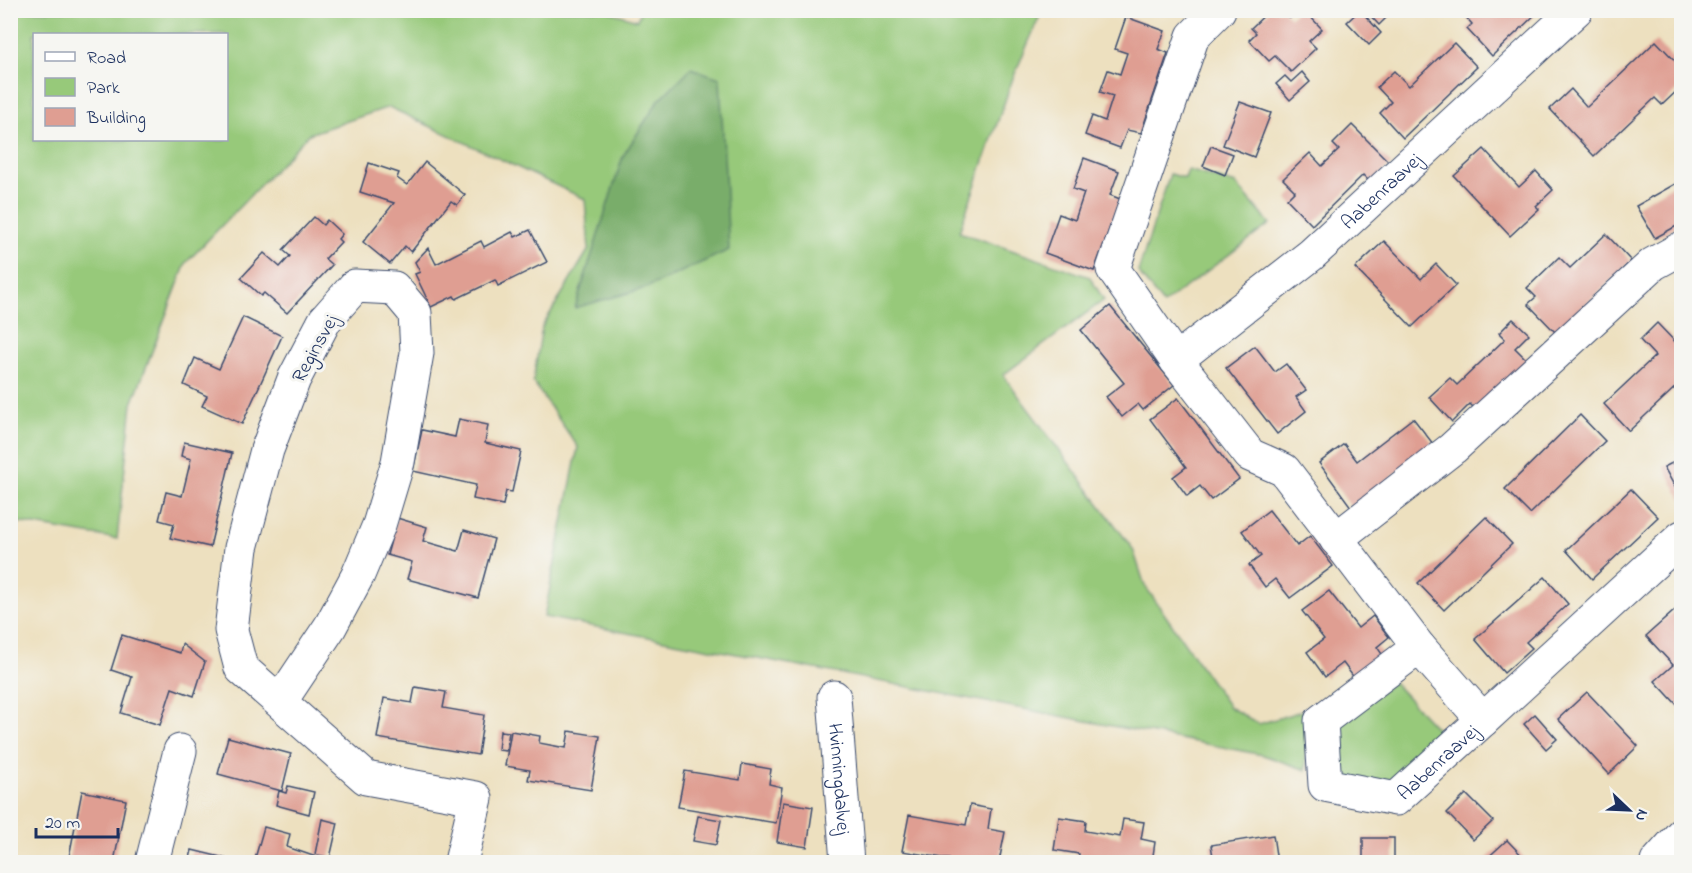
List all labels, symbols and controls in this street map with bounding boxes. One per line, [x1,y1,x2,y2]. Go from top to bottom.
legend [33,33,228,141]
text: Road [87,46,126,72]
text: Park [87,76,120,102]
text: Building [86,106,146,133]
street label: Aabenraavej [1335,147,1430,238]
street label: Reginsvej [286,309,348,389]
street label: Aabenraavej [1392,718,1487,808]
street label: Hvinningdalvej [819,722,857,837]
north arrow [1599,780,1659,840]
scale bar [36,801,118,839]
text: N [1628,805,1654,825]
text: 20 m [45,811,80,837]

